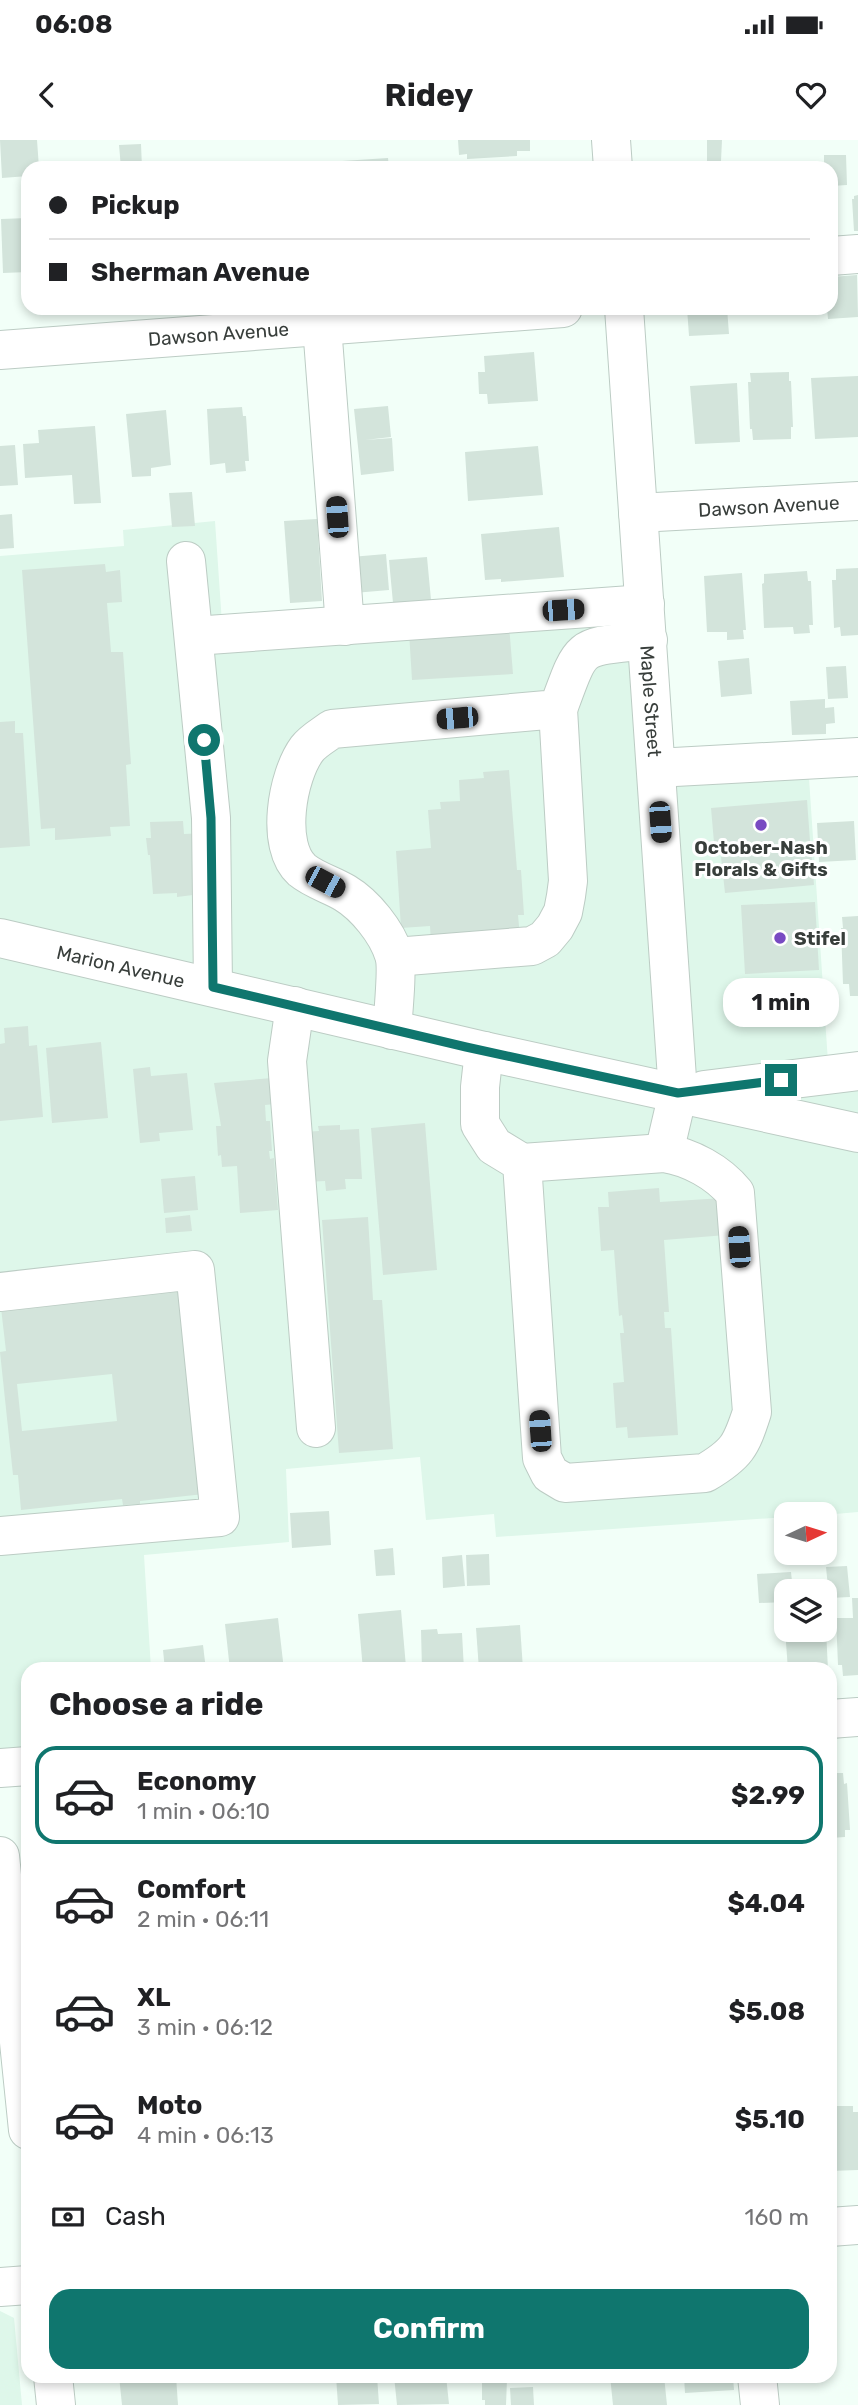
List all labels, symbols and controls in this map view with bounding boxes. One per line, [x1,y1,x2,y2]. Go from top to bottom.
text: 06:08 [35,9,112,40]
icon: back [28,76,66,114]
text: Ridey [385,76,473,114]
icon: heart [792,76,830,114]
text: Pickup [91,190,180,221]
text: Sherman Avenue [91,257,310,288]
street label: Dawson Avenue [147,317,290,350]
street label: Dawson Avenue [698,491,840,521]
car [326,495,349,539]
car [542,598,585,622]
street label: Maple Street [636,644,666,758]
car [436,706,479,730]
route start [188,724,220,756]
car [649,800,672,844]
marker: October-Nash Florals & Gifts [753,817,769,833]
place label: October-Nash Florals & Gifts [694,836,828,881]
car [302,863,349,901]
place label: Stifel [794,927,846,950]
marker: Stifel [772,930,788,946]
street label: Marion Avenue [55,940,187,992]
callout: 1 min [723,978,839,1028]
text: 1 min [752,988,810,1016]
route end [765,1064,797,1096]
car [728,1225,751,1269]
car [529,1409,552,1453]
north arrow [774,1502,836,1564]
map controls [774,1502,837,1642]
button: layers [774,1579,837,1642]
text: Choose a ride [49,1685,263,1723]
icon: car [53,1764,116,1827]
text: Economy [137,1766,256,1797]
text: $2.99 [731,1780,805,1811]
text: 1 min · 06:10 [137,1797,270,1825]
icon: car [53,1872,116,1935]
text: Comfort [137,1874,246,1905]
text: $4.04 [727,1888,805,1919]
text: 2 min · 06:11 [137,1905,269,1933]
icon: car [53,1980,116,2043]
text: XL [137,1982,170,2013]
text: $5.08 [728,1996,805,2027]
text: 3 min · 06:12 [137,2013,273,2041]
icon: car [53,2088,116,2151]
text: Moto [137,2090,202,2121]
text: $5.10 [735,2104,805,2135]
text: 4 min · 06:13 [137,2121,274,2149]
icon: cash [49,2198,87,2236]
text: Cash [105,2201,166,2232]
text: 160 m [745,2203,809,2231]
button: Confirm [49,2289,809,2369]

